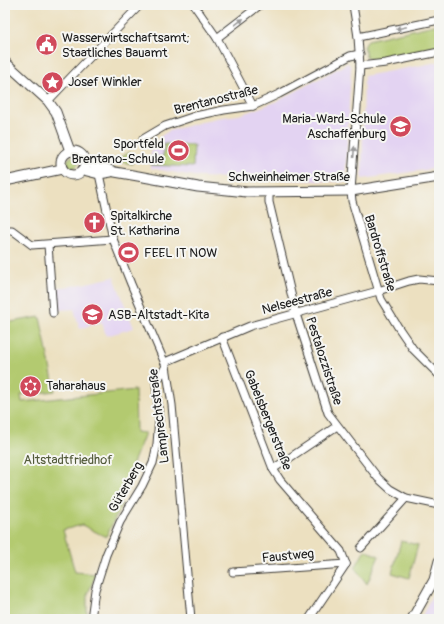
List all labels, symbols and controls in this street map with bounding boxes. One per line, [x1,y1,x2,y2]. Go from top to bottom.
one-way arrow [233,17,244,26]
one-way arrow [395,26,407,32]
place label: Wasserwirtschaftsamt; Staatliches Bauamt [62,30,190,61]
public building icon: Wasserwirtschaftsamt; Staatliches Bauamt [33,32,59,58]
place icon: Josef Winkler [39,69,65,95]
place label: Josef Winkler [68,74,142,90]
street label: Brentanostraße [172,82,260,118]
place label: Maria-Ward-Schule Aschaffenburg [282,111,387,142]
school or university icon: Maria-Ward-Schule Aschaffenburg [388,113,414,139]
place label: Sportfeld Brentano-Schule [72,136,165,167]
sports icon: Sportfeld Brentano-Schule [166,138,192,164]
one-way arrow [350,146,357,158]
street label: Schweinheimer Straße [228,169,351,185]
place label: Spitalkirche St. Katharina [110,208,180,239]
church icon: Spitalkirche St. Katharina [82,210,108,236]
street label: Bardroffstraße [361,213,399,294]
sports icon: FEEL IT NOW [115,240,141,266]
place label: FEEL IT NOW [144,245,217,261]
street label: Nelseestraße [260,284,334,318]
school or university icon: ASB-Altstadt-Kita [80,302,106,328]
place label: ASB-Altstadt-Kita [108,307,209,323]
street label: Pestalozzistraße [302,315,346,408]
street label: Lamprechtstraße [145,367,173,464]
street label: Gabelsbergerstraße [241,368,296,473]
synagogue icon: Taharahaus [18,373,44,399]
place label: Taharahaus [46,378,106,394]
park label: Altstadtfriedhof [24,452,113,468]
street label: Güterberg [105,459,147,515]
street label: Faustweg [261,546,315,566]

